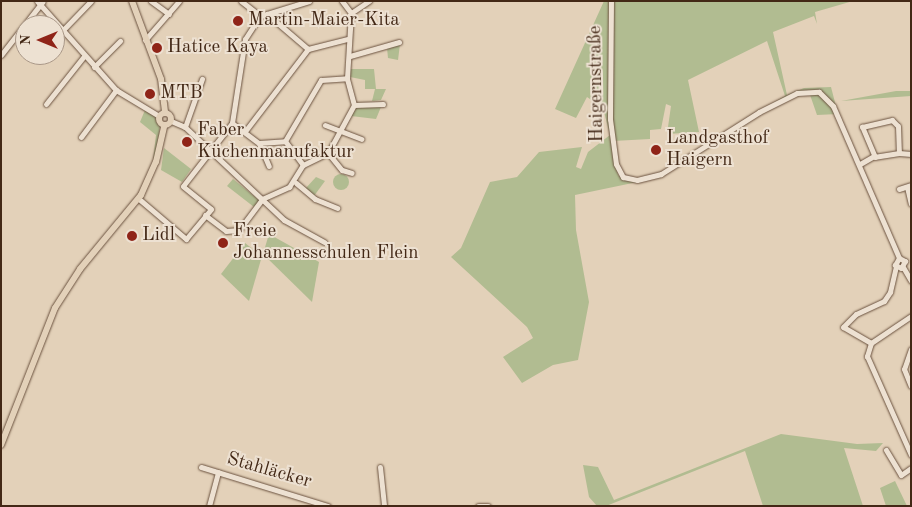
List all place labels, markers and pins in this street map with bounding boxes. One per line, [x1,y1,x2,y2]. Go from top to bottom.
place label: Martin-Maier-Kita [248,10,400,32]
marker: Martin-Maier-Kita [232,15,244,27]
place label: Hatice Kaya [167,37,268,59]
marker: Hatice Kaya [151,42,163,54]
place label: MTB [160,83,203,105]
marker: MTB [144,88,156,100]
place label: Faber Küchenmanufaktur [197,120,354,164]
place label: Landgasthof Haigern [666,128,769,172]
marker: Faber Küchenmanufaktur [181,136,193,148]
marker: Landgasthof Haigern [650,144,662,156]
place label: Freie Johannesschulen Flein [233,221,418,265]
place label: Lidl [142,225,175,247]
marker: Lidl [126,230,138,242]
marker: Freie Johannesschulen Flein [217,237,229,249]

